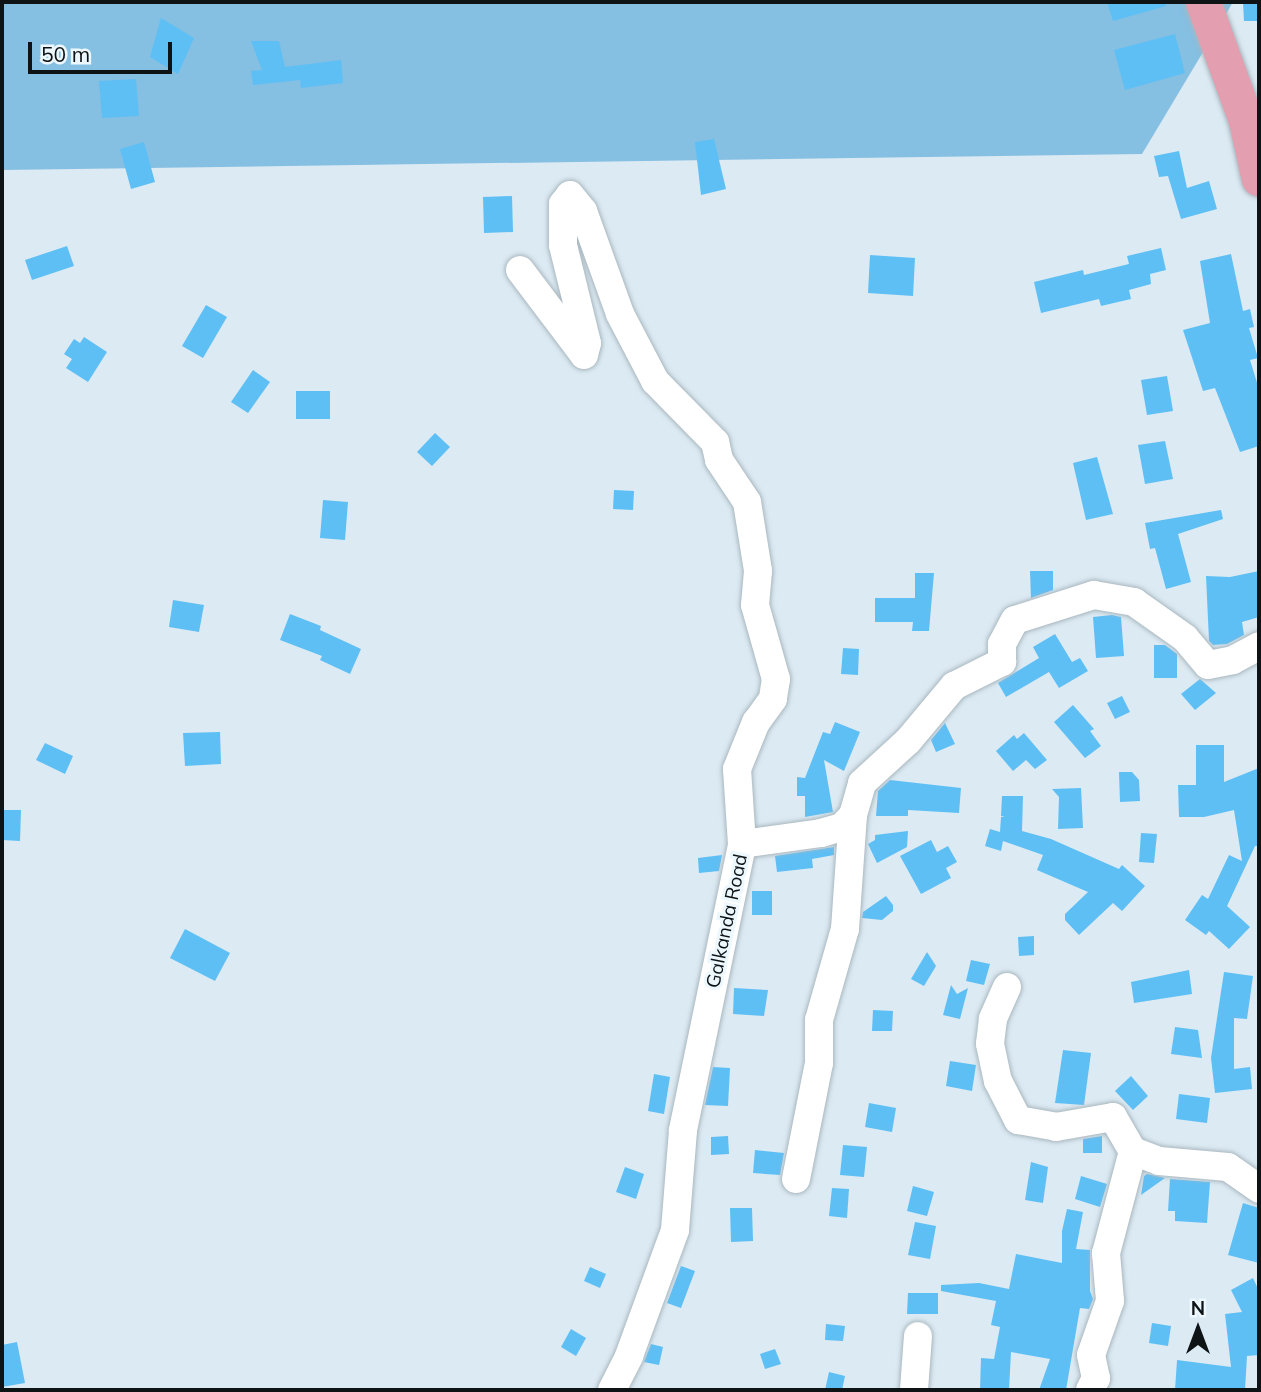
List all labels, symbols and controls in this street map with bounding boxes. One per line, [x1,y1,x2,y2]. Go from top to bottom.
scale bar [32,28,175,72]
text: 50 m [41,41,90,67]
street label: Galkanda Road [702,852,752,990]
north arrow [1163,1294,1233,1364]
text: N [1191,1296,1205,1320]

